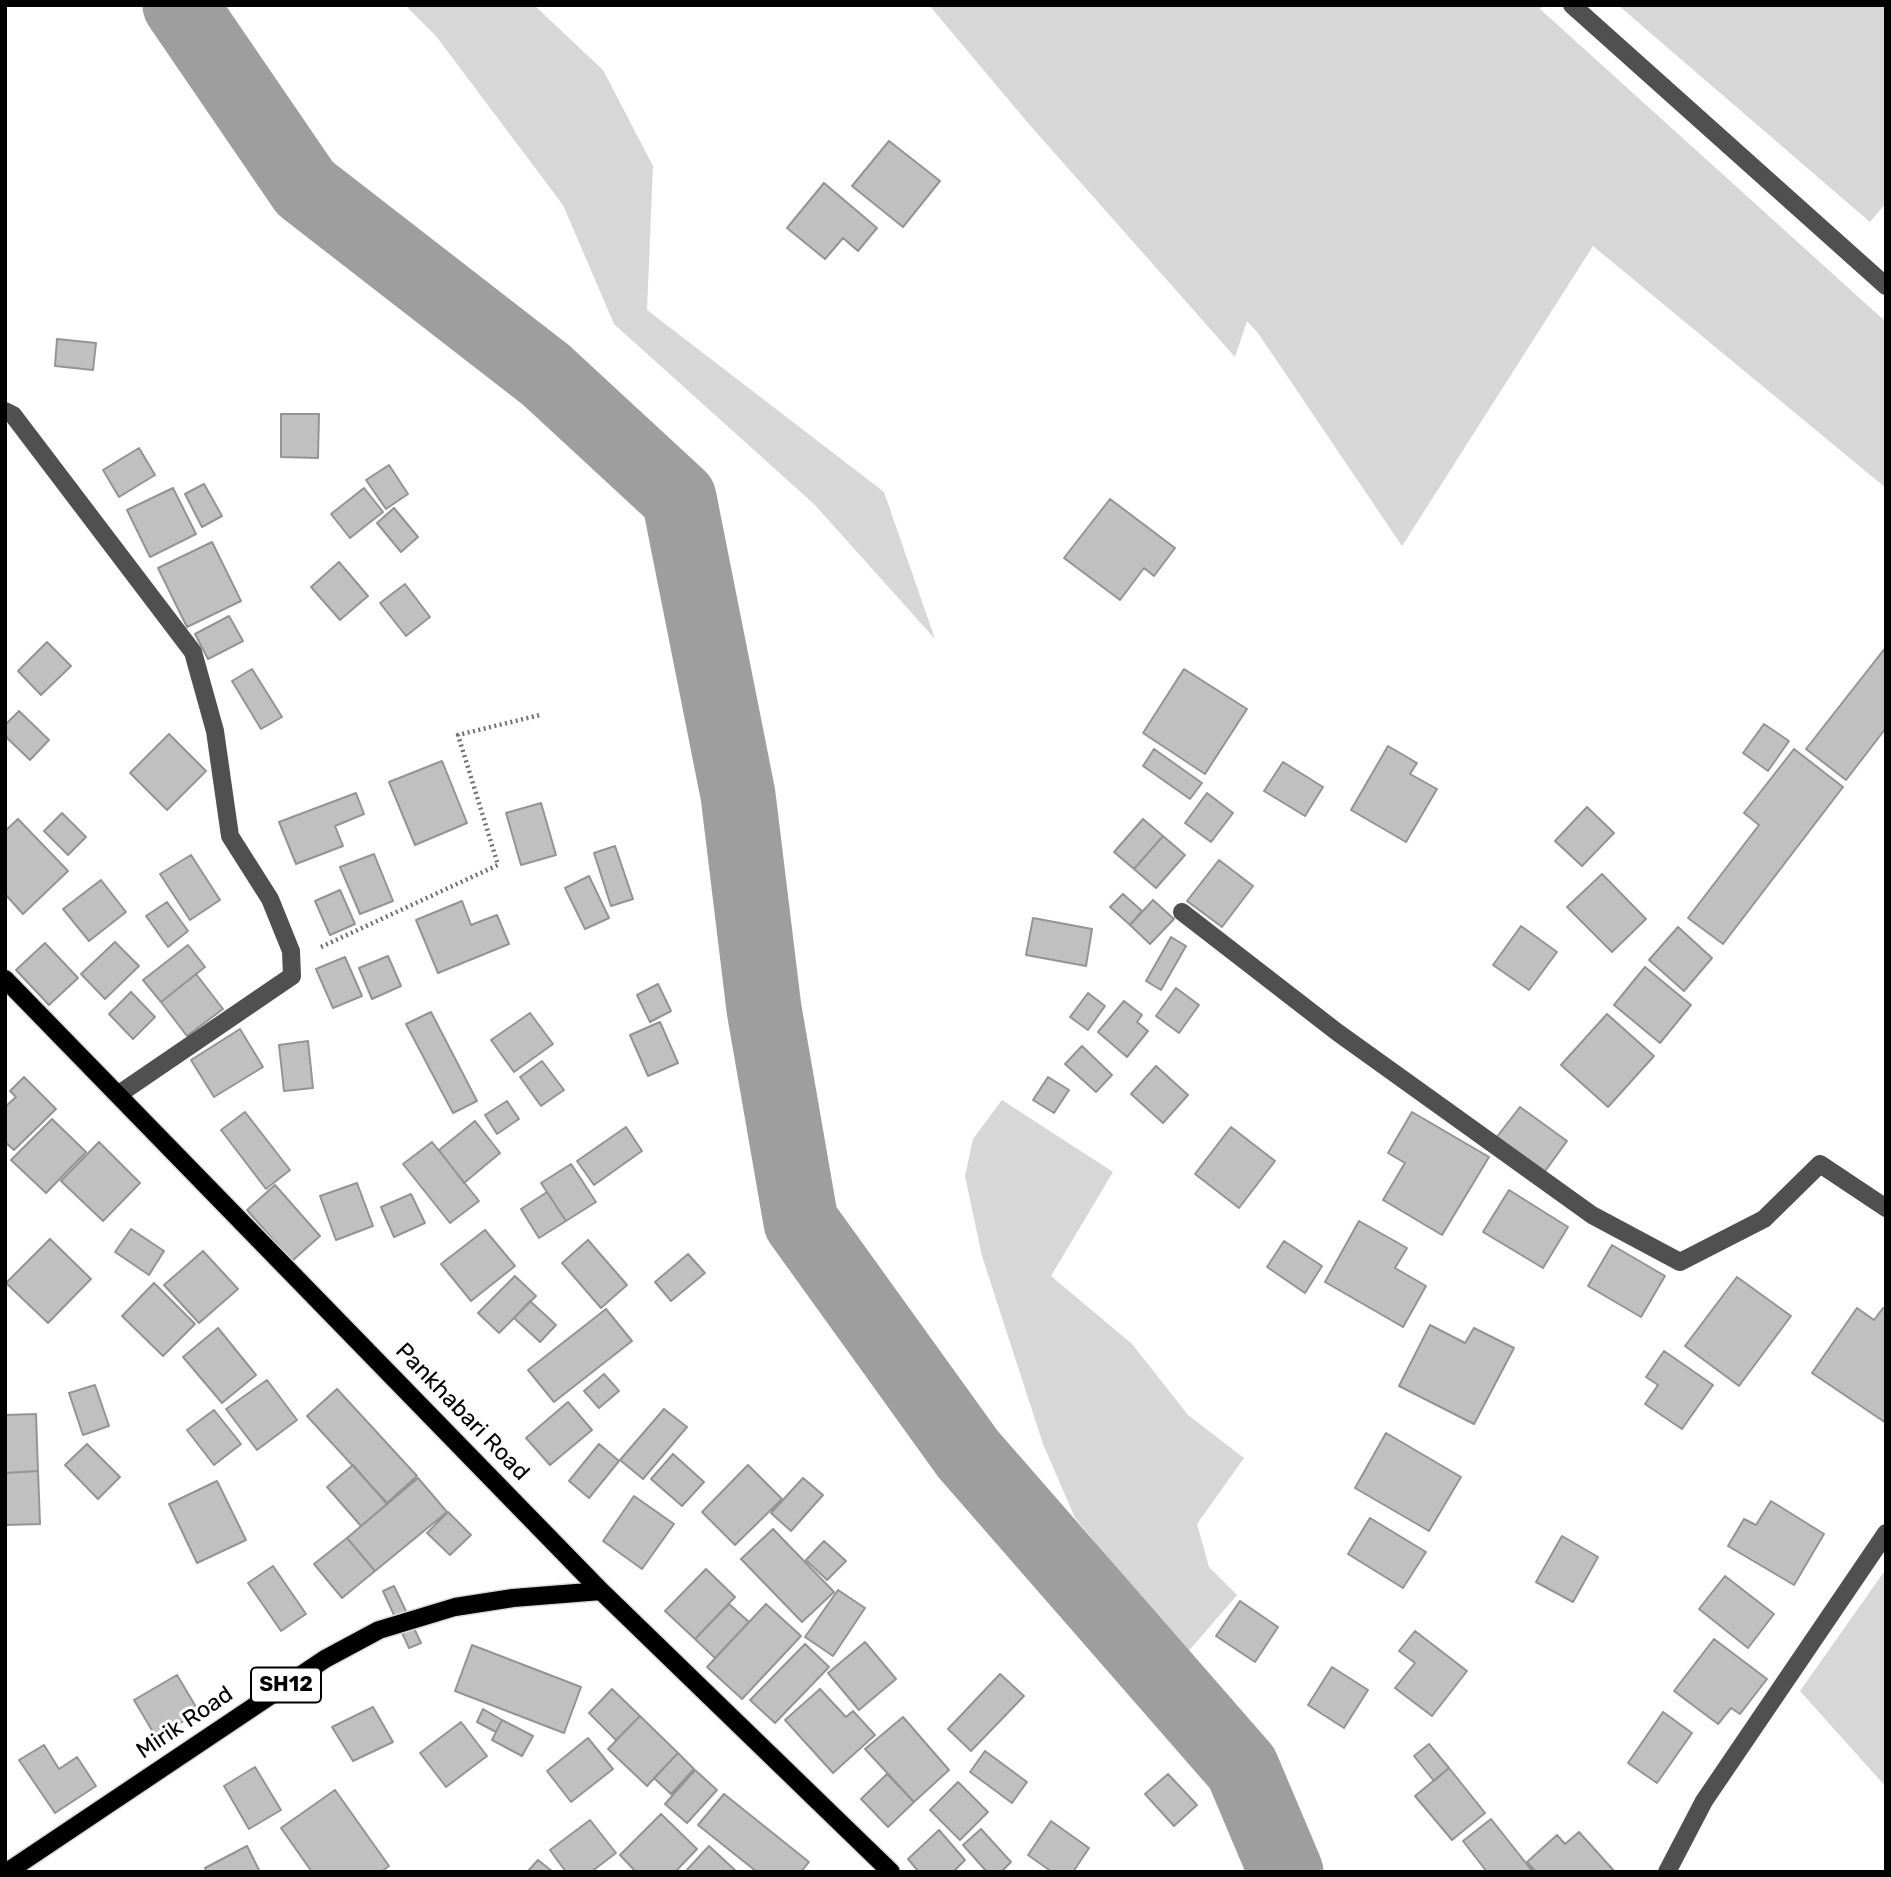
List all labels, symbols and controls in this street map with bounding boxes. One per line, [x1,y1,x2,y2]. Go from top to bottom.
street label: Pankhabari Road [389,1337,535,1487]
road number: SH12 [251,1668,321,1702]
street label: Mirik Road [132,1681,238,1765]

